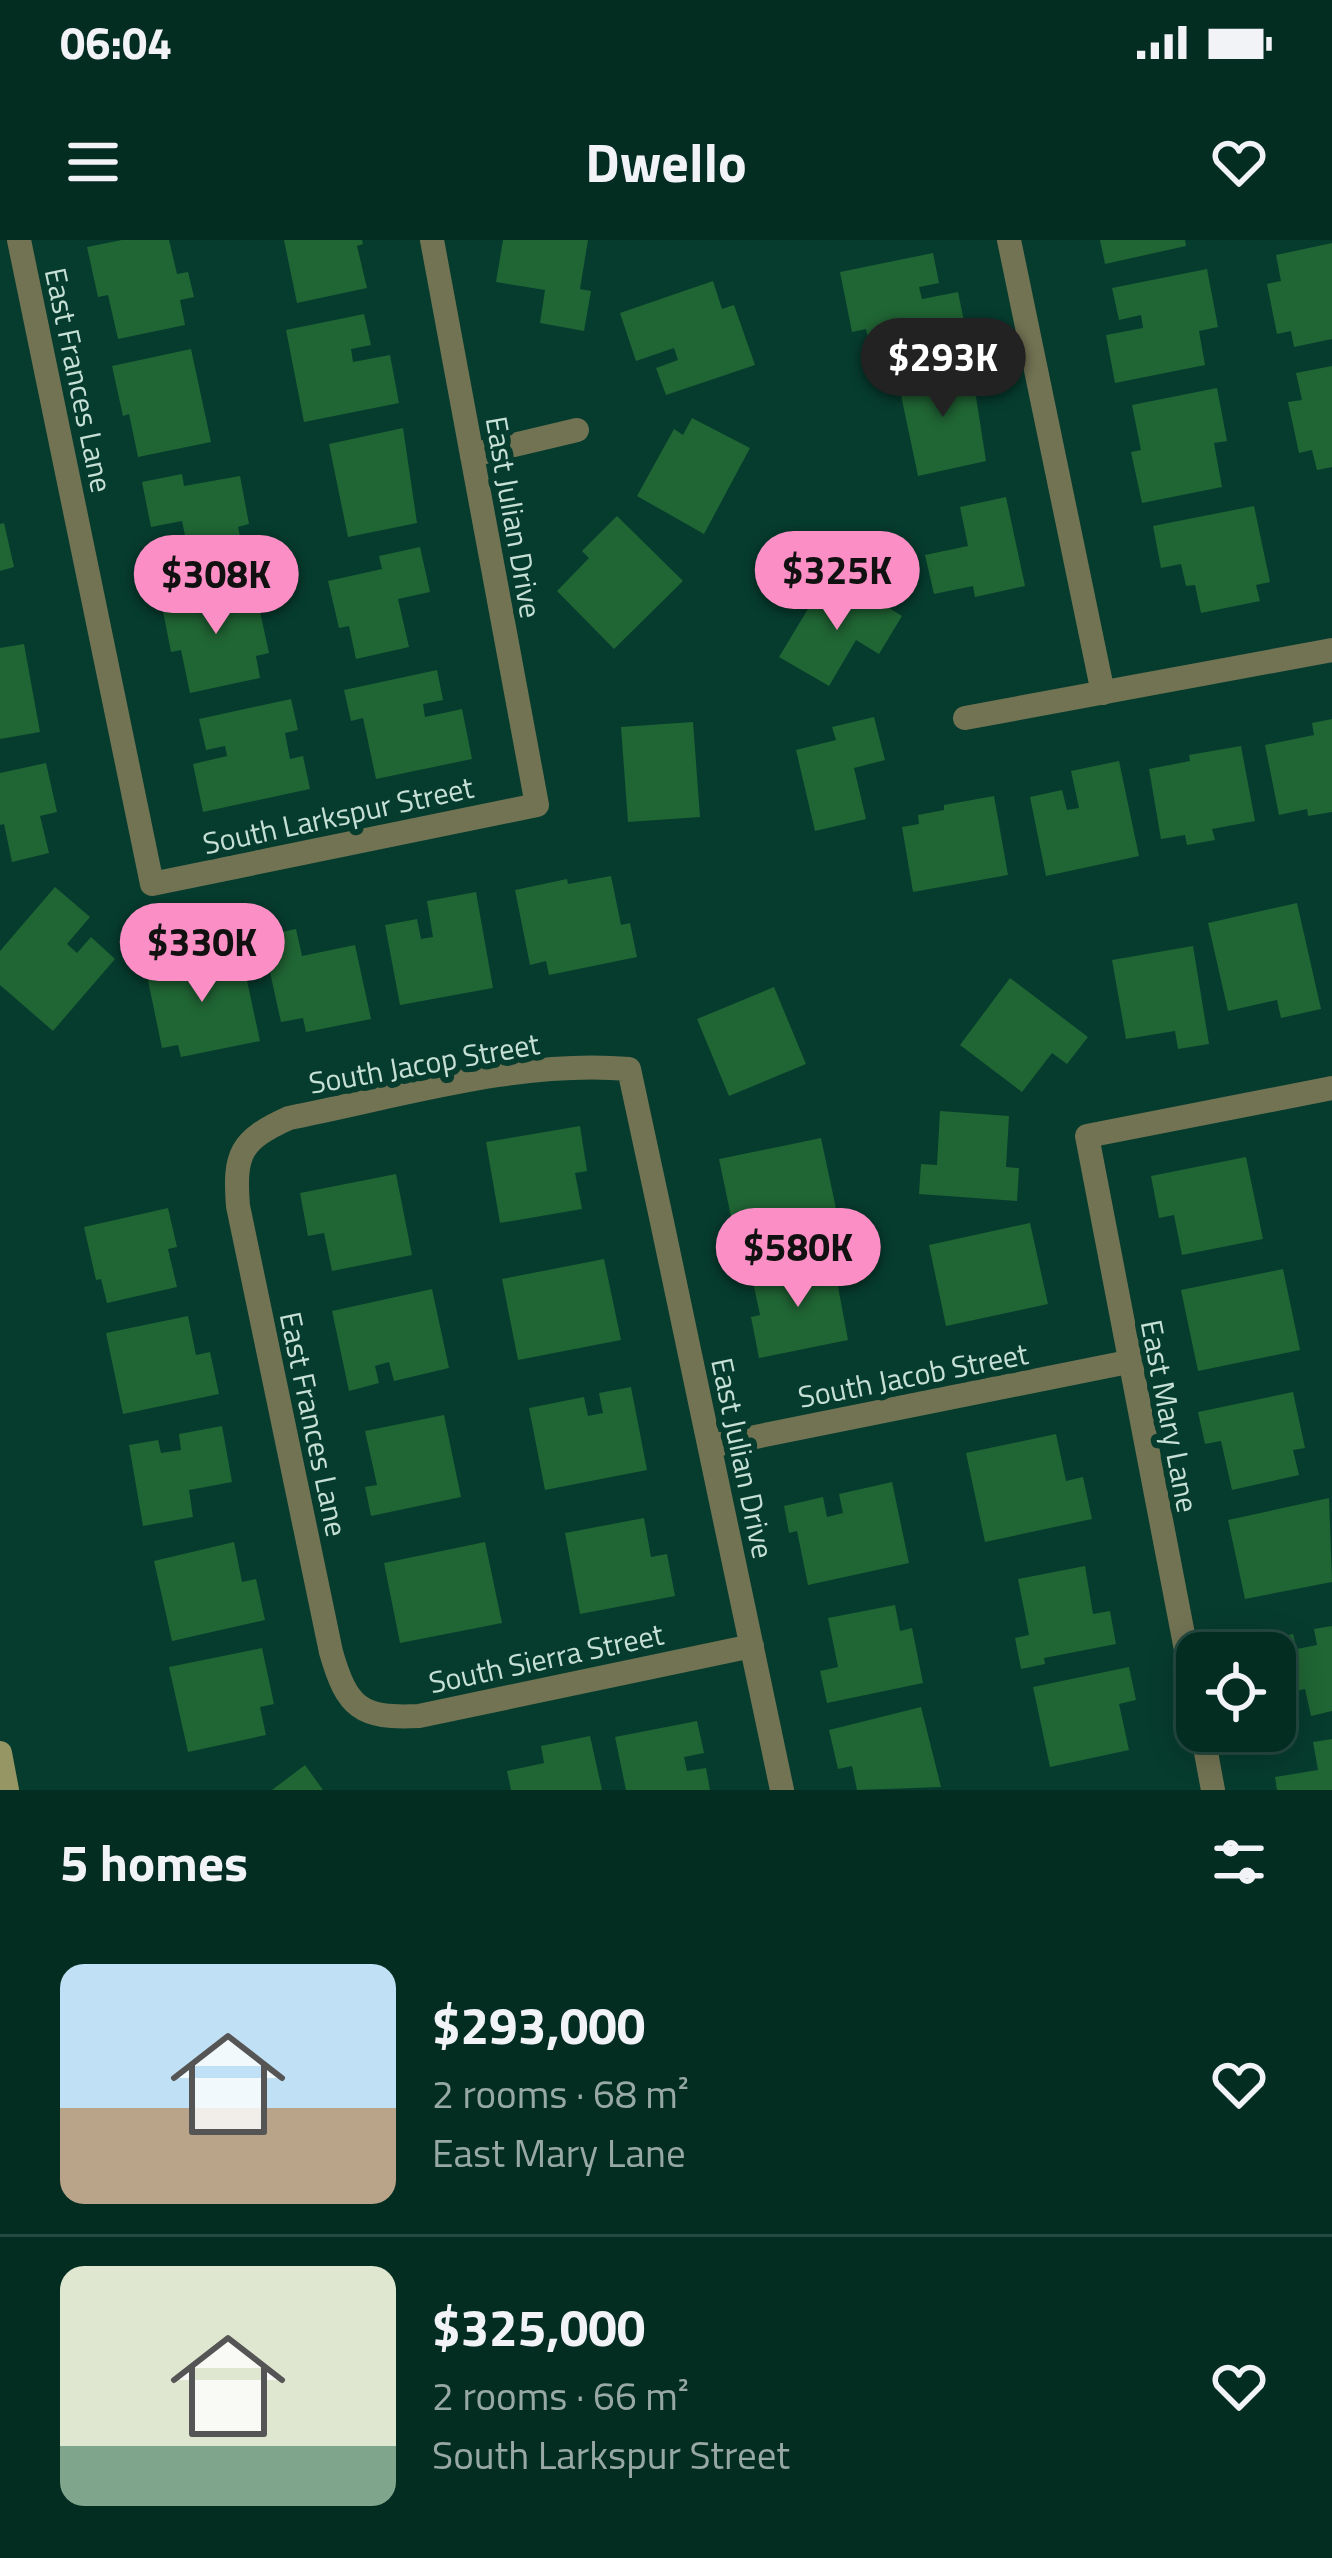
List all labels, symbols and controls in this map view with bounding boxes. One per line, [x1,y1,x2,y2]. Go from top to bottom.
text: 06:04 [60,8,172,76]
text: Dwello [585,121,747,203]
icon: menu [60,129,126,195]
icon: heart [1206,129,1272,195]
street label: East Frances Lane [33,263,125,497]
pin: $293K [859,318,1027,420]
text: $293K [888,327,998,386]
street label: East Julian Drive [474,412,554,622]
pin: $325K [753,531,921,633]
pin: $308K [132,535,300,637]
text: $325K [782,540,892,599]
text: $308K [161,544,271,603]
street label: South Larkspur Street [199,764,478,866]
pin: $330K [118,903,286,1005]
text: $330K [147,912,257,971]
street label: South Jacop Street [305,1020,543,1106]
pin: $580K [714,1208,882,1310]
text: $580K [743,1217,853,1276]
street label: East Frances Lane [268,1307,360,1541]
street label: East Mary Lane [1129,1316,1211,1516]
street label: South Jacob Street [794,1330,1032,1420]
street label: East Julian Drive [699,1353,787,1563]
street label: South Sierra Street [424,1611,668,1705]
map controls [1176,1632,1296,1752]
button: locate [1176,1632,1296,1752]
text: 5 homes [60,1823,248,1901]
icon: filters [1206,1829,1272,1895]
text: $293,000 [432,1986,645,2064]
icon: home [156,2012,300,2156]
icon: heart [1206,2051,1272,2117]
text: 2 rooms · 68 m² [432,2064,689,2123]
text: East Mary Lane [432,2123,686,2182]
text: $325,000 [432,2288,645,2366]
icon: home [156,2314,300,2458]
icon: heart [1206,2353,1272,2419]
text: 2 rooms · 66 m² [432,2366,689,2425]
text: South Larkspur Street [432,2425,790,2484]

